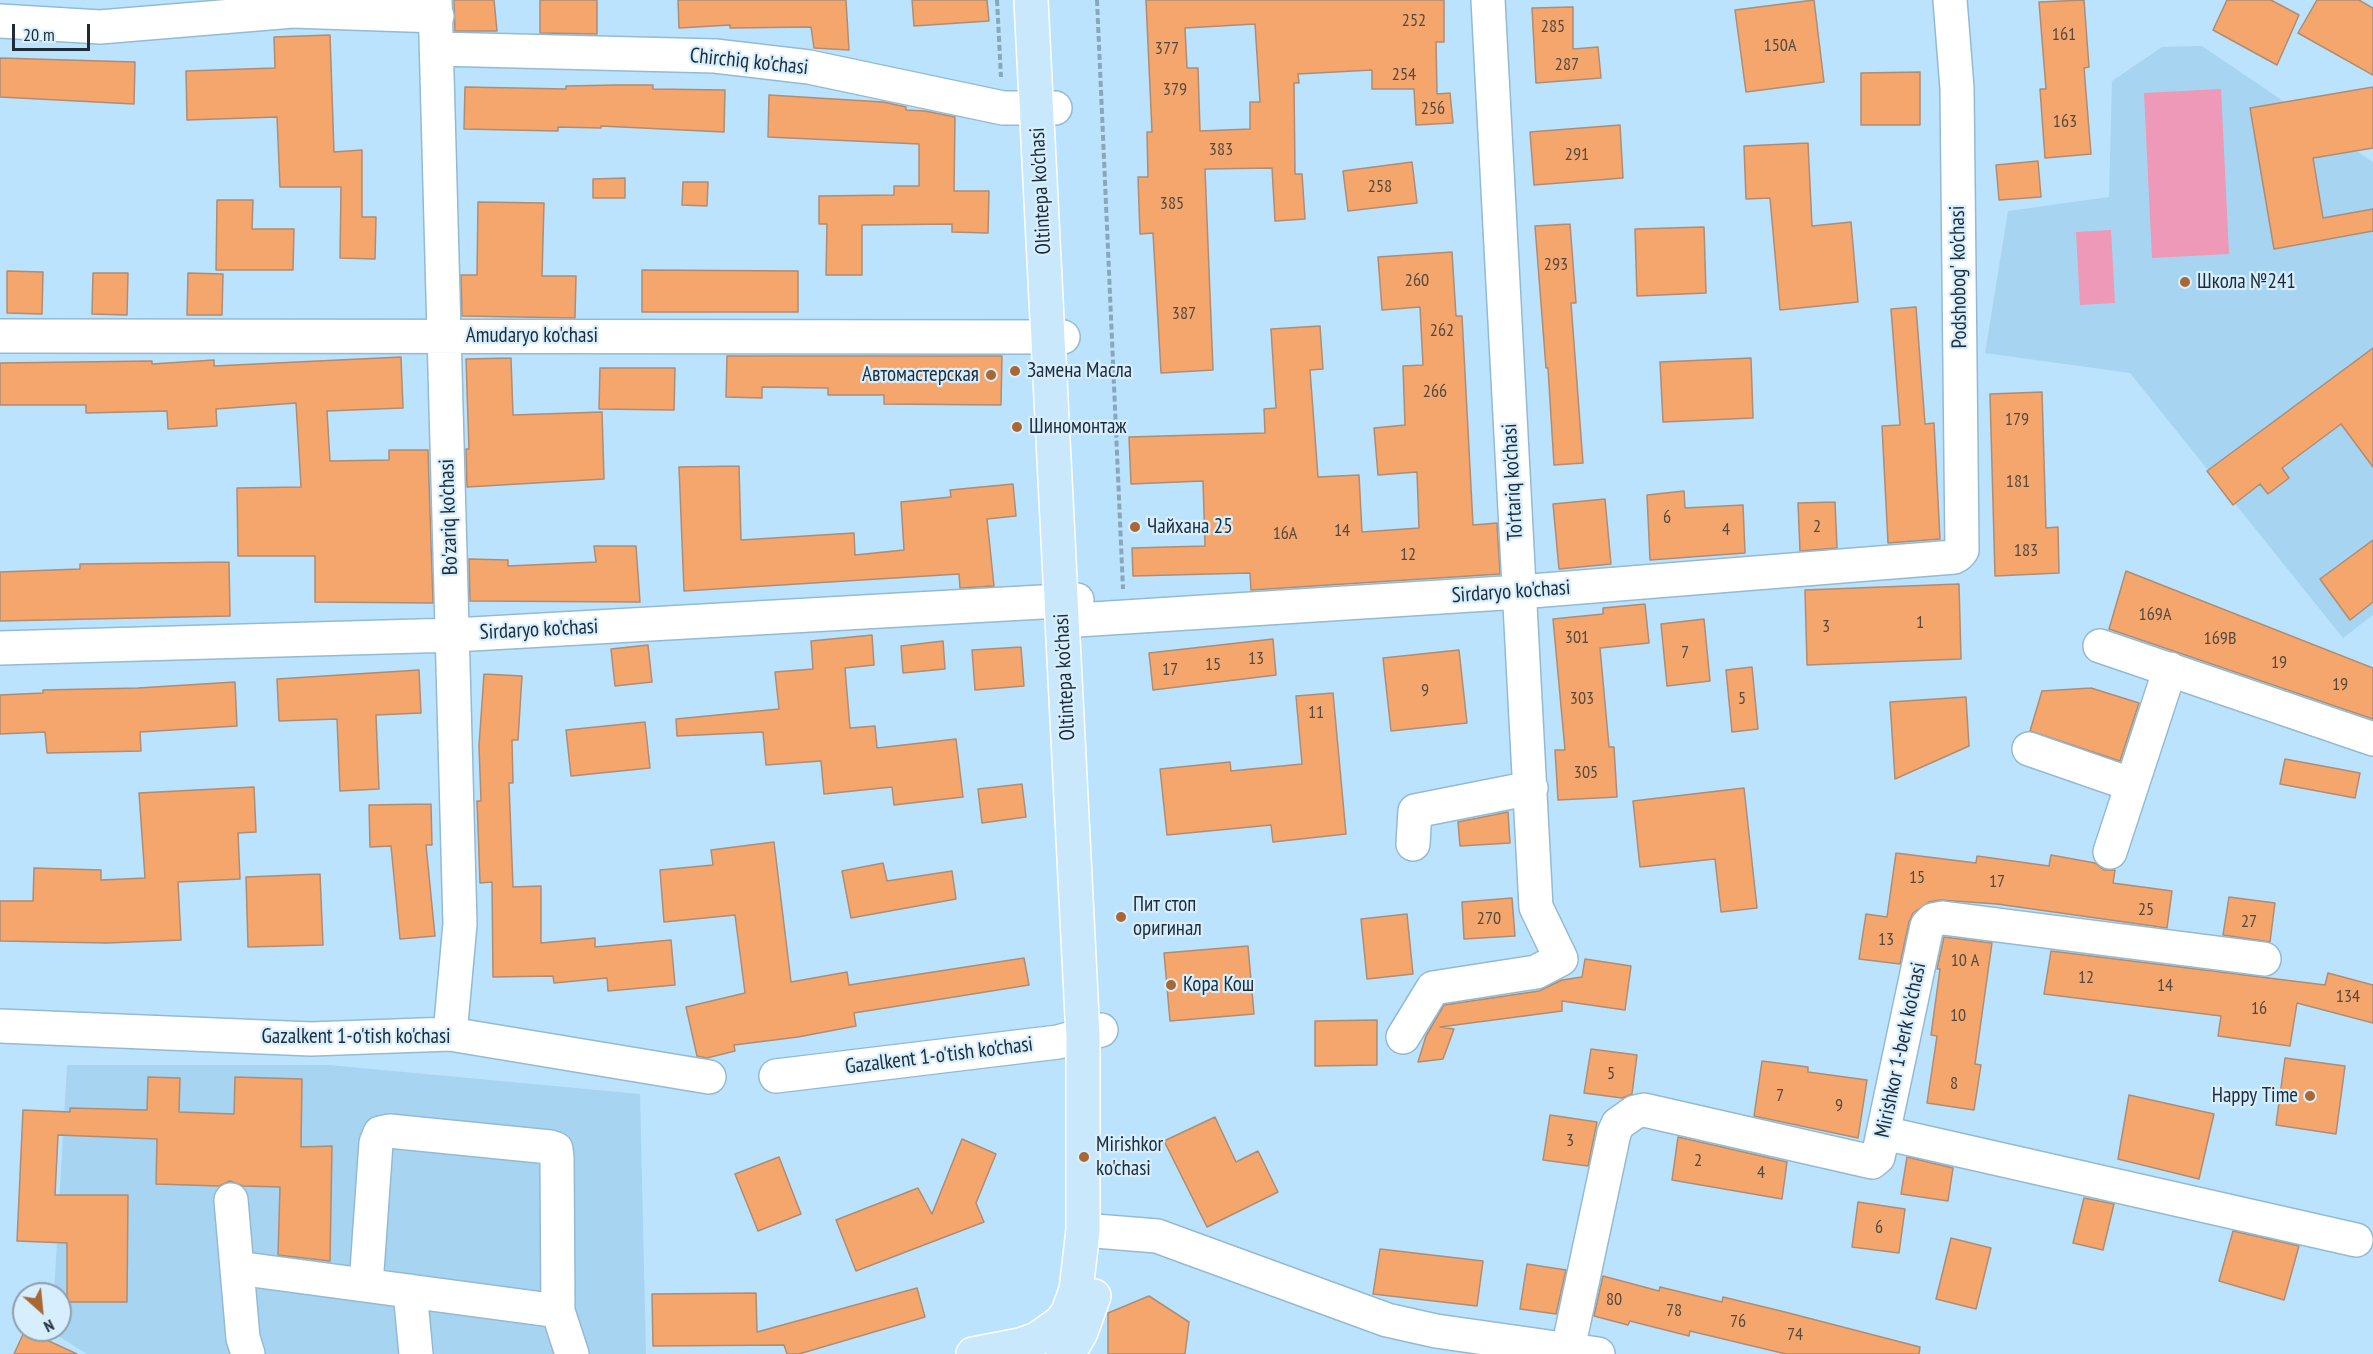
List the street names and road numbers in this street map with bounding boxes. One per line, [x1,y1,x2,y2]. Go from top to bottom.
street label: Chirchiq ko'chasi [689,43,809,81]
street label: Oltintepa ko'chasi [1025,127,1057,255]
street label: Podshobog' ko'chasi [1945,205,1973,349]
street label: Amudaryo ko'chasi [466,323,598,349]
street label: To'rtariq ko'chasi [1497,423,1529,541]
street label: Bo'zariq ko'chasi [434,458,464,576]
street label: Sirdaryo ko'chasi [1451,575,1571,609]
street label: Oltintepa ko'chasi [1049,613,1081,741]
street label: Sirdaryo ko'chasi [479,614,599,646]
street label: Mirishkor 1-berk ko'chasi [1870,960,1932,1140]
street label: Gazalkent 1-o'tish ko'chasi [261,1024,451,1050]
street label: Gazalkent 1-o'tish ko'chasi [844,1032,1034,1080]

